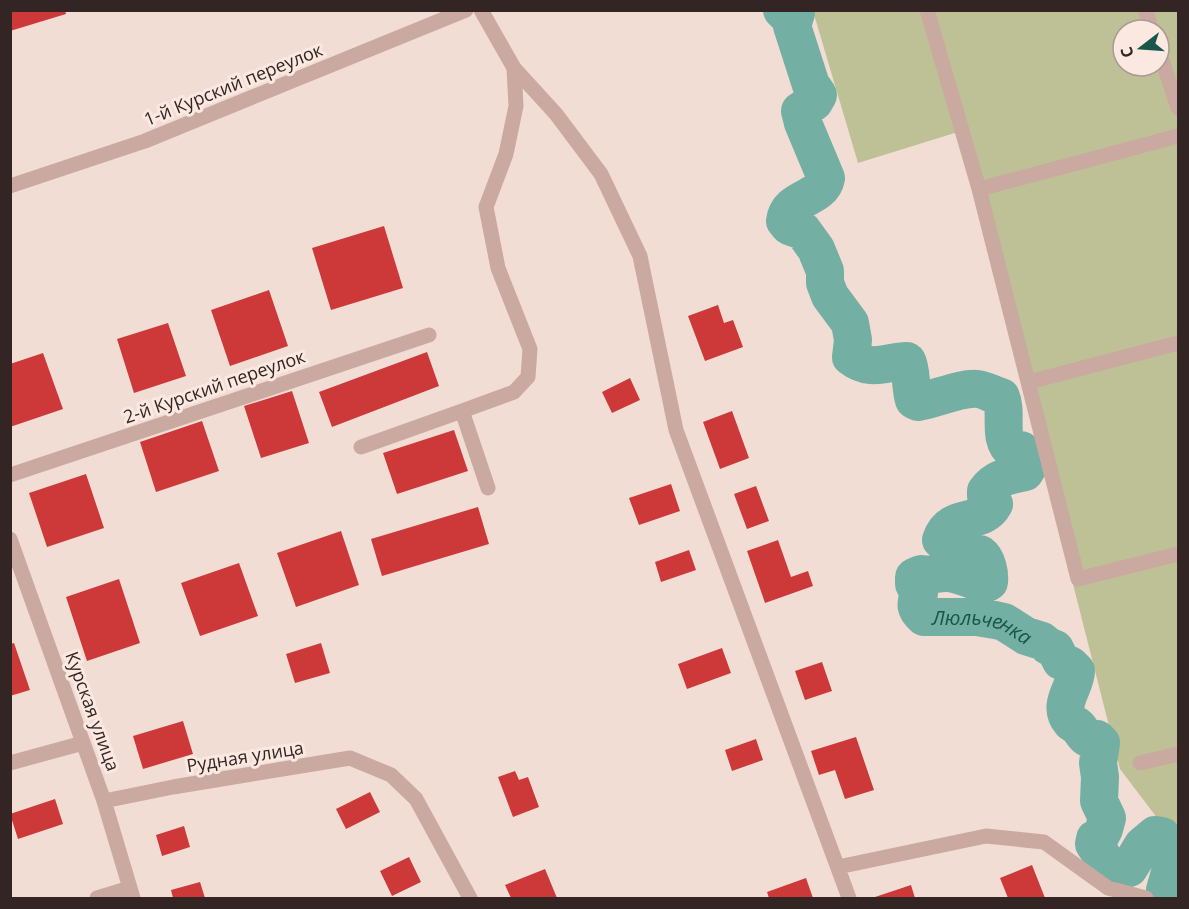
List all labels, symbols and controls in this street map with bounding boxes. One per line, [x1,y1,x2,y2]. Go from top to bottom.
north arrow [1111,18,1171,78]
street label: 1-й Курский переулок [140,37,326,131]
text: С [1115,44,1139,60]
street label: 2-й Курский переулок [120,343,309,428]
water label: Люльченка [931,604,1038,650]
street label: Курская улица [60,648,126,774]
street label: Рудная улица [185,735,305,777]

